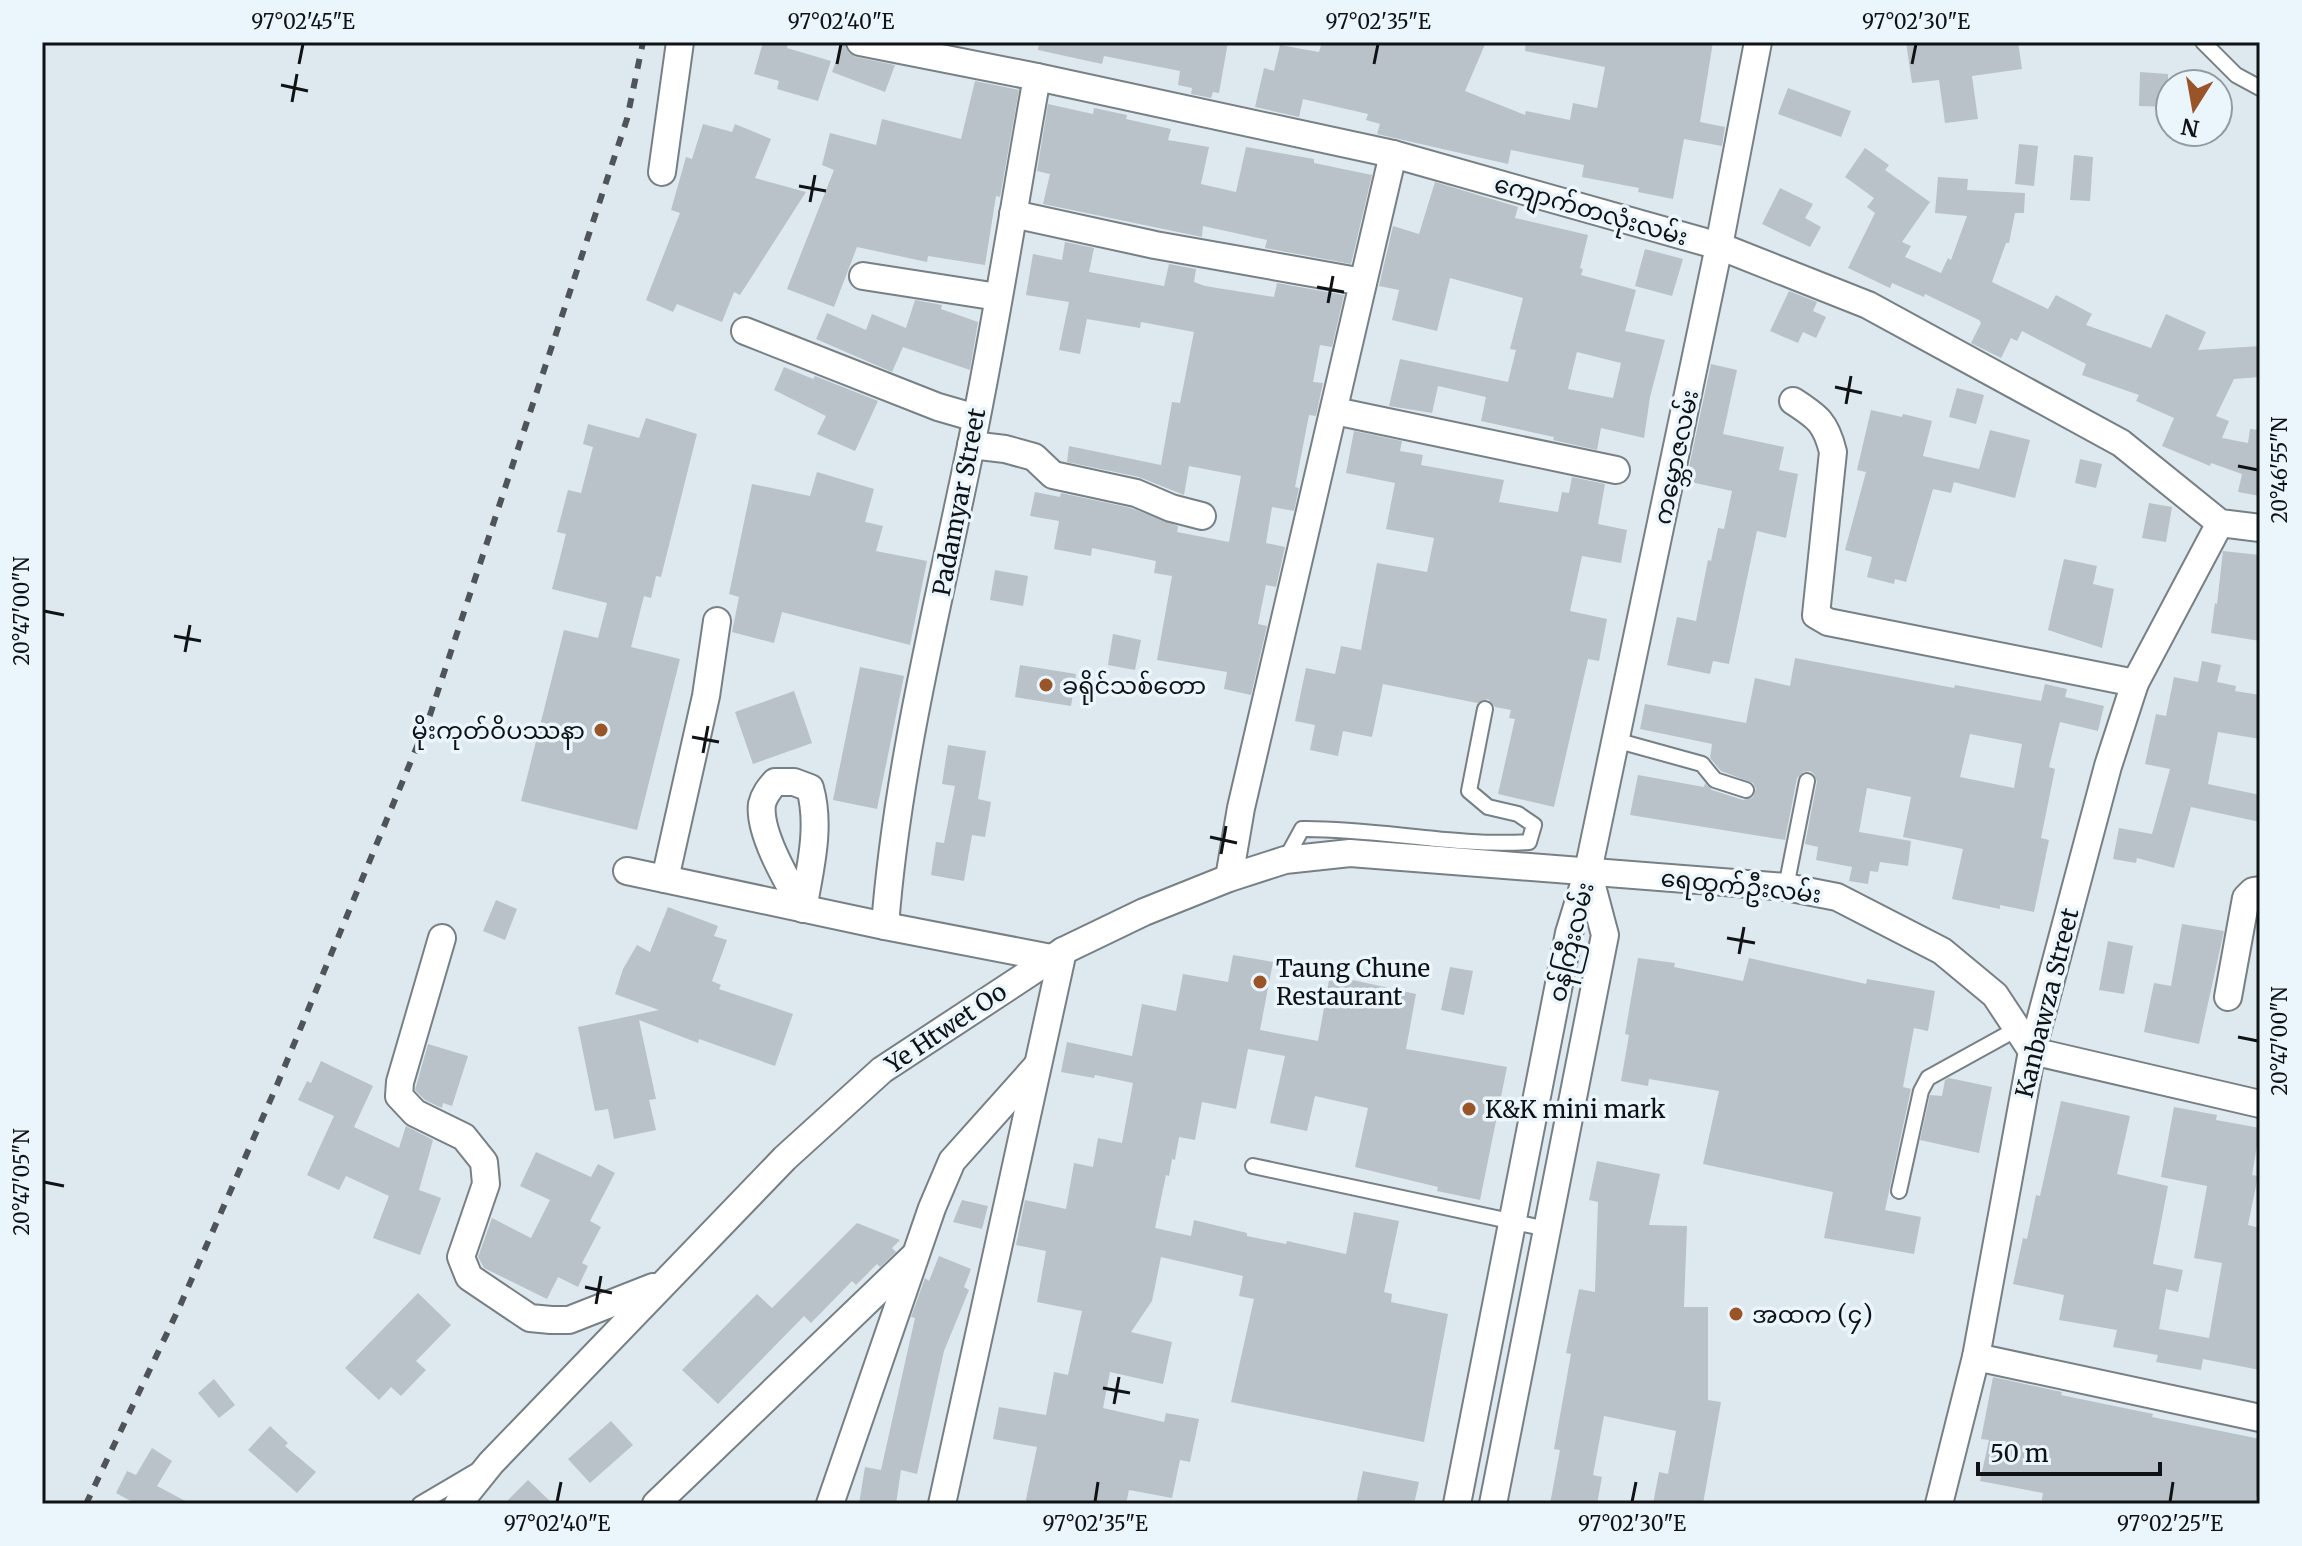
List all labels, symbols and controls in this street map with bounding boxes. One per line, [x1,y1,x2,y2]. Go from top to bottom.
text: 97°02'45"E [251,9,355,34]
text: 97°02'40"E [788,9,895,34]
text: 97°02'35"E [1325,9,1431,34]
text: 97°02'30"E [1862,9,1970,34]
north arrow [2154,68,2234,148]
text: N [2178,112,2201,143]
street label: ကျောက်တလုံးလမ်း [1490,168,1691,256]
street label: ကမ္ဘောဇလမ်း [1647,387,1709,528]
street label: Padamyar Street [926,405,993,598]
text: 20°46'55"N [2267,416,2292,523]
text: 20°47'00"N [9,556,34,666]
place label: ခရိုင်သစ်တော [1062,670,1206,705]
marker: ခရိုင်သစ်တော [1037,676,1055,694]
place label: မိုးကုတ်ဝိပဿနာ [412,715,585,750]
marker: မိုးကုတ်ဝိပဿနာ [592,721,610,739]
street label: ရေထွက်ဦးလမ်း [1659,862,1823,914]
street label: ဝန်ကြီးလမ်း [1541,879,1605,1006]
street label: Kanbawza Street [2008,904,2086,1101]
place label: Taung Chune Restaurant [1276,953,1430,1012]
marker: Taung Chune Restaurant [1251,973,1269,991]
street label: Ye Htwet Oo [879,976,1013,1080]
text: 20°47'00"N [2267,986,2292,1096]
place label: K&K mini mark [1485,1094,1666,1125]
marker: K&K mini mark [1460,1100,1478,1118]
text: 20°47'05"N [9,1128,34,1235]
place label: အထက (၄) [1752,1299,1873,1334]
marker: အထက (၄) [1727,1305,1745,1323]
scale bar [1978,1426,2160,1476]
text: 50 m [1990,1438,2049,1469]
text: 97°02'40"E [504,1511,611,1536]
text: 97°02'35"E [1042,1511,1148,1536]
text: 97°02'30"E [1578,1511,1686,1536]
text: 97°02'25"E [2117,1511,2223,1536]

